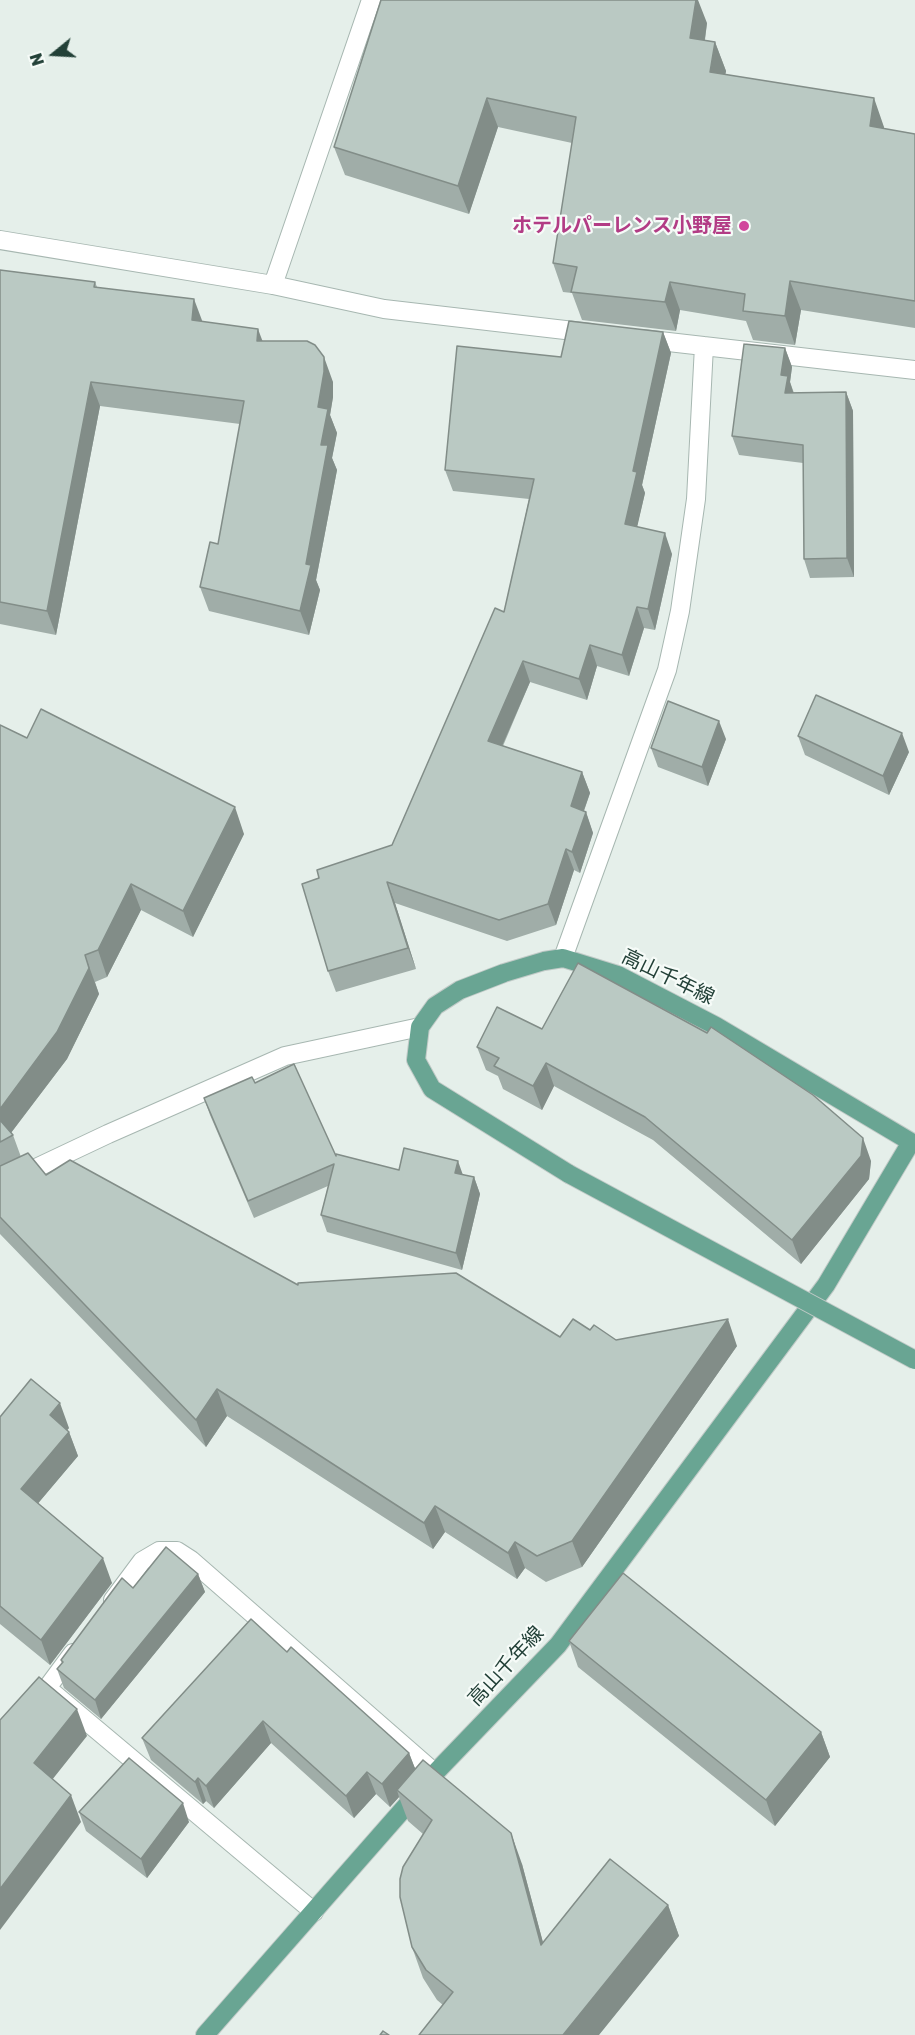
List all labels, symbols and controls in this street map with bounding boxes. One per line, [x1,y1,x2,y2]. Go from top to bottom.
north arrow [24,24,84,84]
text: N [25,51,48,68]
place label: ホテルパーレンス小野屋 [512,214,732,238]
marker: ホテルパーレンス小野屋 [737,219,751,233]
street label: 高山千年線 [618,944,718,1010]
street label: 高山千年線 [463,1621,549,1711]

